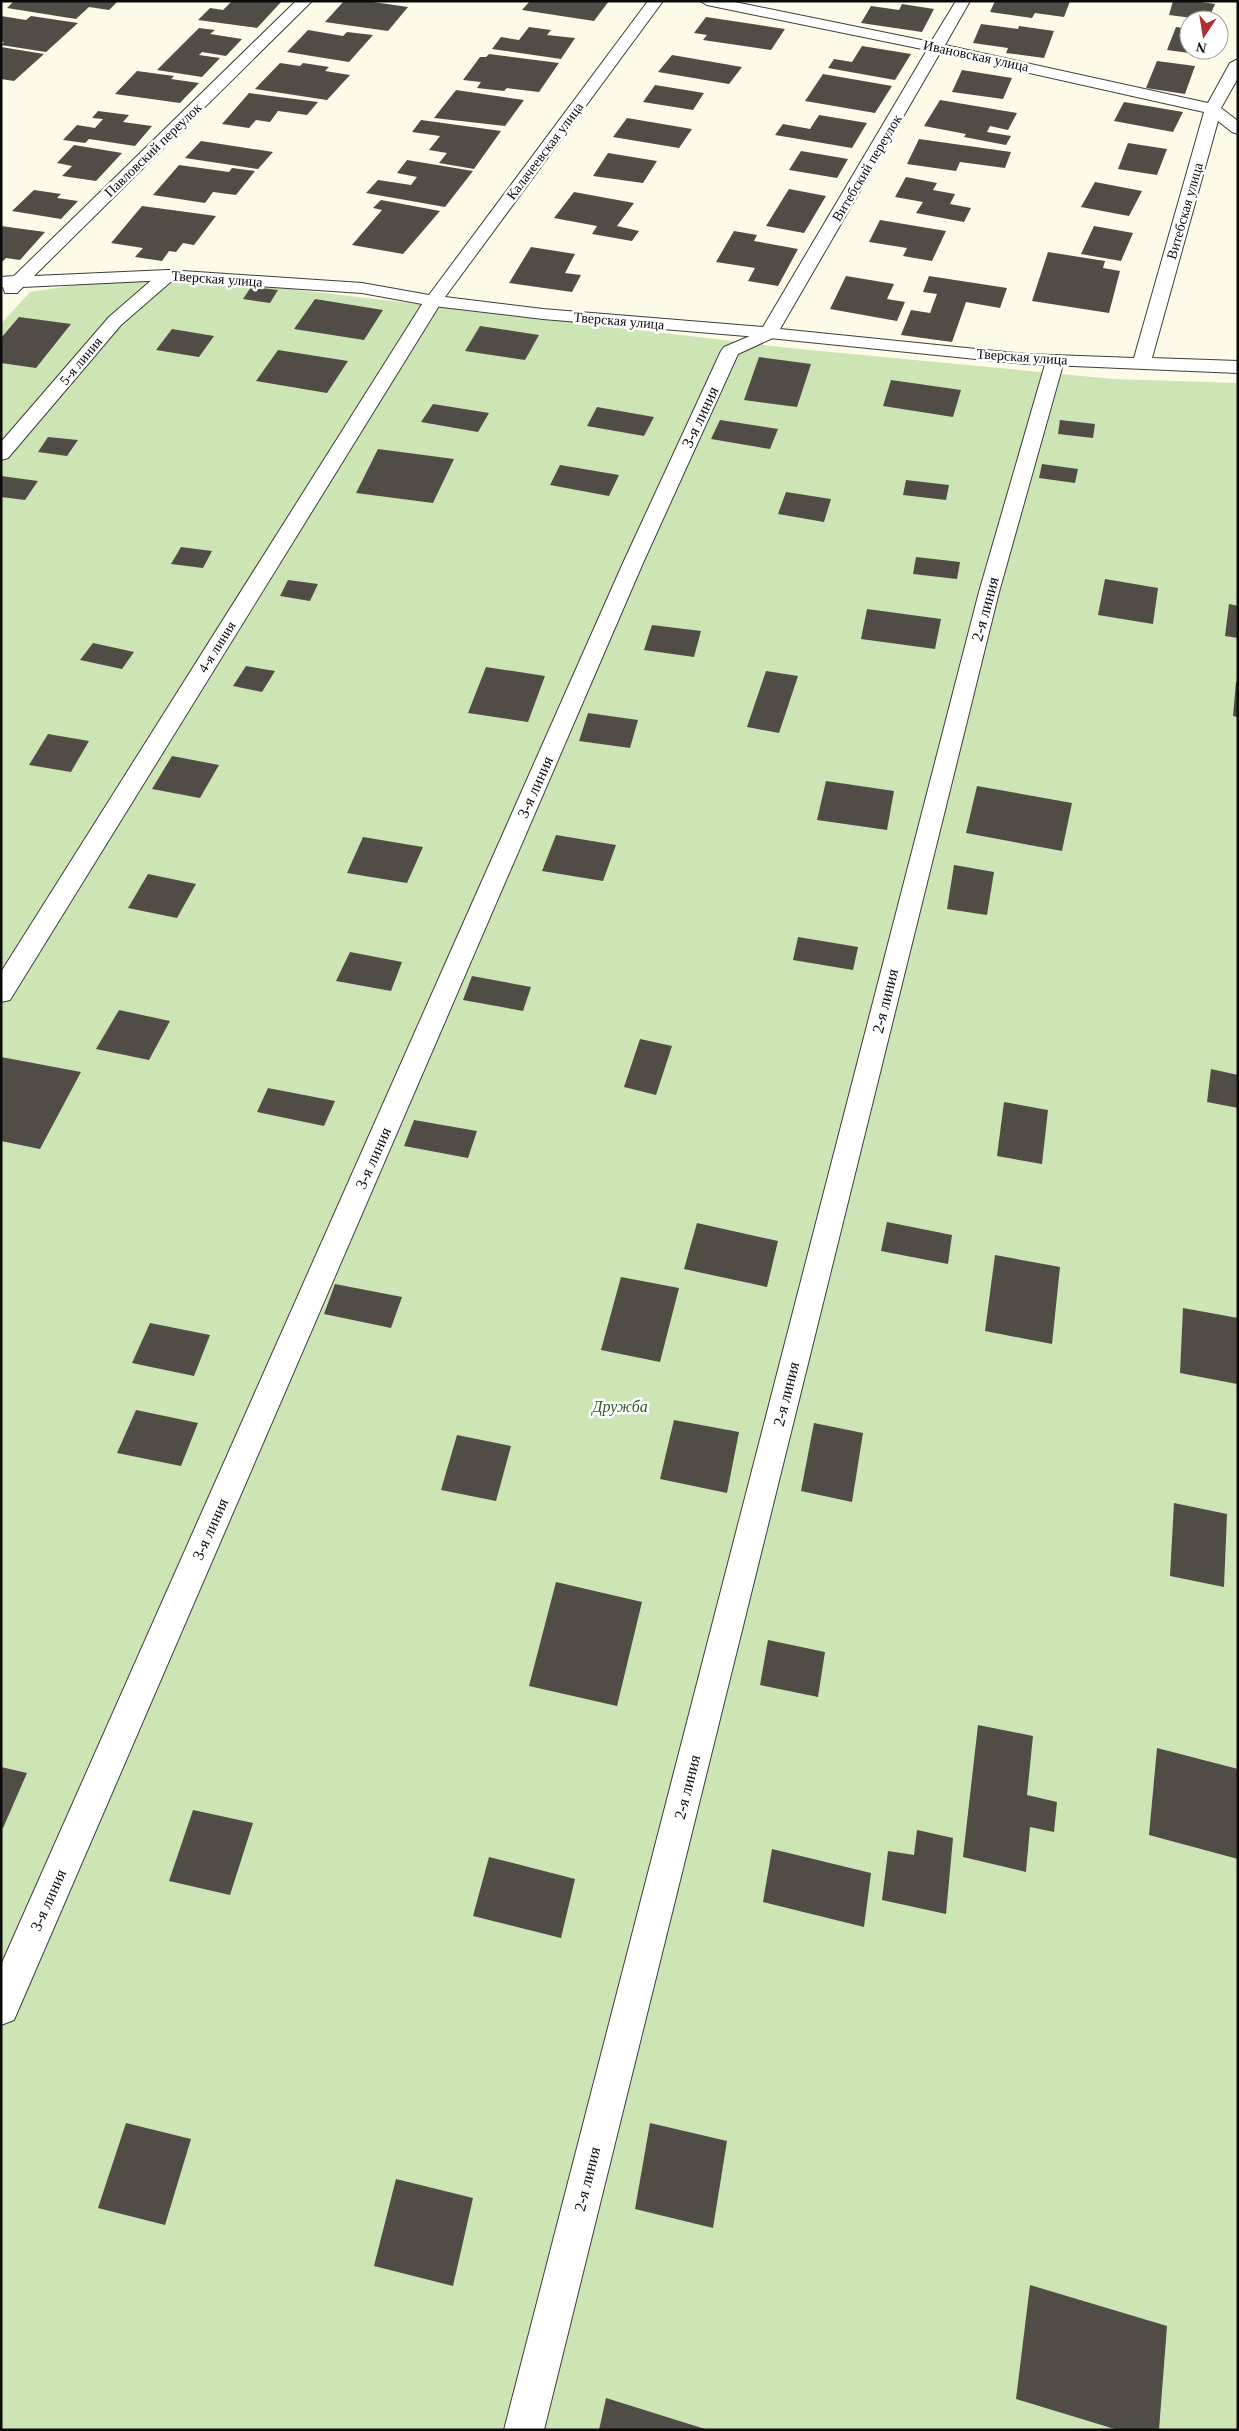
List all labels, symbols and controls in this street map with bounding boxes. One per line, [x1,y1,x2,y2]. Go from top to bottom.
north arrow [1179,10,1229,60]
street label: Ивановская улица [922,38,1031,75]
text: N [1195,39,1208,56]
street label: Калачеевская улица [504,99,587,202]
street label: Павловский переулок [102,100,205,200]
street label: Витебский переулок [829,112,905,224]
street label: Витебская улица [1164,160,1206,261]
street label: Тверская улица [171,268,264,290]
street label: Тверская улица [573,310,666,333]
street label: 5-я линия [57,334,106,388]
street label: Тверская улица [976,346,1069,368]
street label: 3-я линия [678,383,722,450]
street label: 2-я линия [968,574,1002,643]
street label: 4-я линия [195,618,239,675]
street label: 3-я линия [514,753,556,820]
street label: 2-я линия [869,966,901,1035]
street label: 3-я линия [352,1124,394,1191]
street label: 2-я линия [770,1359,802,1428]
park label: Дружба [590,1398,648,1416]
street label: 3-я линия [189,1495,231,1562]
street label: 2-я линия [671,1752,703,1821]
street label: 3-я линия [27,1866,69,1933]
street label: 2-я линия [571,2144,603,2213]

